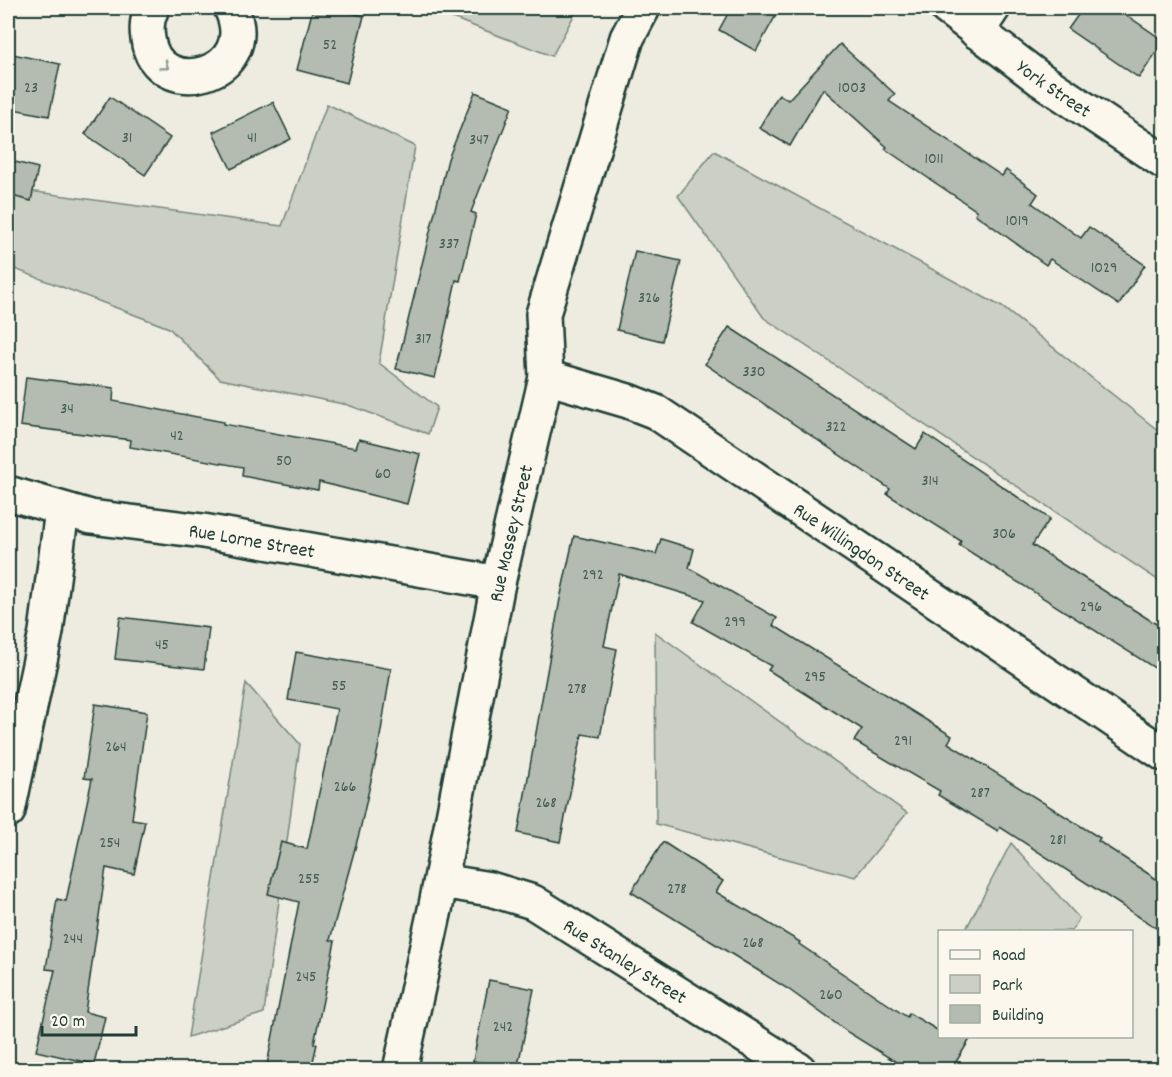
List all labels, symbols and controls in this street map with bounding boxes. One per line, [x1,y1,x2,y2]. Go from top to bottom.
house number: 52 [323,34,337,57]
street label: York Street [1009,55,1096,126]
one-way arrow [159,59,170,70]
house number: 23 [24,77,38,100]
house number: 1003 [838,77,866,100]
house number: 31 [122,127,132,150]
house number: 41 [247,127,257,150]
house number: 347 [469,129,489,152]
house number: 1011 [924,148,944,171]
house number: 1019 [1005,210,1029,233]
house number: 337 [439,233,459,256]
house number: 1029 [1091,257,1117,280]
house number: 326 [638,287,660,310]
house number: 317 [415,328,431,351]
house number: 330 [743,361,765,384]
house number: 34 [60,398,74,421]
house number: 322 [825,416,847,439]
house number: 42 [170,425,184,448]
house number: 50 [276,450,292,473]
house number: 60 [375,463,391,486]
street label: Rue Massey Street [484,463,542,605]
house number: 314 [921,470,939,493]
street label: Rue Willingdon Street [787,497,934,609]
street label: Rue Lorne Street [187,518,317,567]
house number: 306 [992,523,1016,546]
house number: 292 [582,564,604,587]
house number: 296 [1080,596,1102,619]
house number: 299 [724,611,746,634]
house number: 45 [155,634,169,657]
house number: 295 [804,666,826,689]
house number: 55 [332,675,346,698]
house number: 278 [567,678,587,701]
house number: 291 [894,730,912,753]
house number: 264 [105,736,127,759]
house number: 266 [334,776,356,799]
house number: 287 [970,782,990,805]
house number: 268 [535,792,557,815]
house number: 281 [1050,829,1066,852]
house number: 254 [99,832,121,855]
house number: 255 [298,868,320,891]
house number: 278 [667,878,687,901]
street label: Rue Stanley Street [557,913,691,1013]
house number: 244 [63,928,83,951]
legend [938,930,1133,1038]
house number: 268 [742,932,764,955]
text: Road [992,944,1026,969]
house number: 245 [295,966,317,989]
text: Park [992,974,1023,999]
house number: 260 [819,984,843,1007]
scale bar [42,999,136,1037]
text: Building [992,1004,1044,1029]
text: 20 m [51,1010,85,1035]
house number: 242 [493,1016,513,1039]

